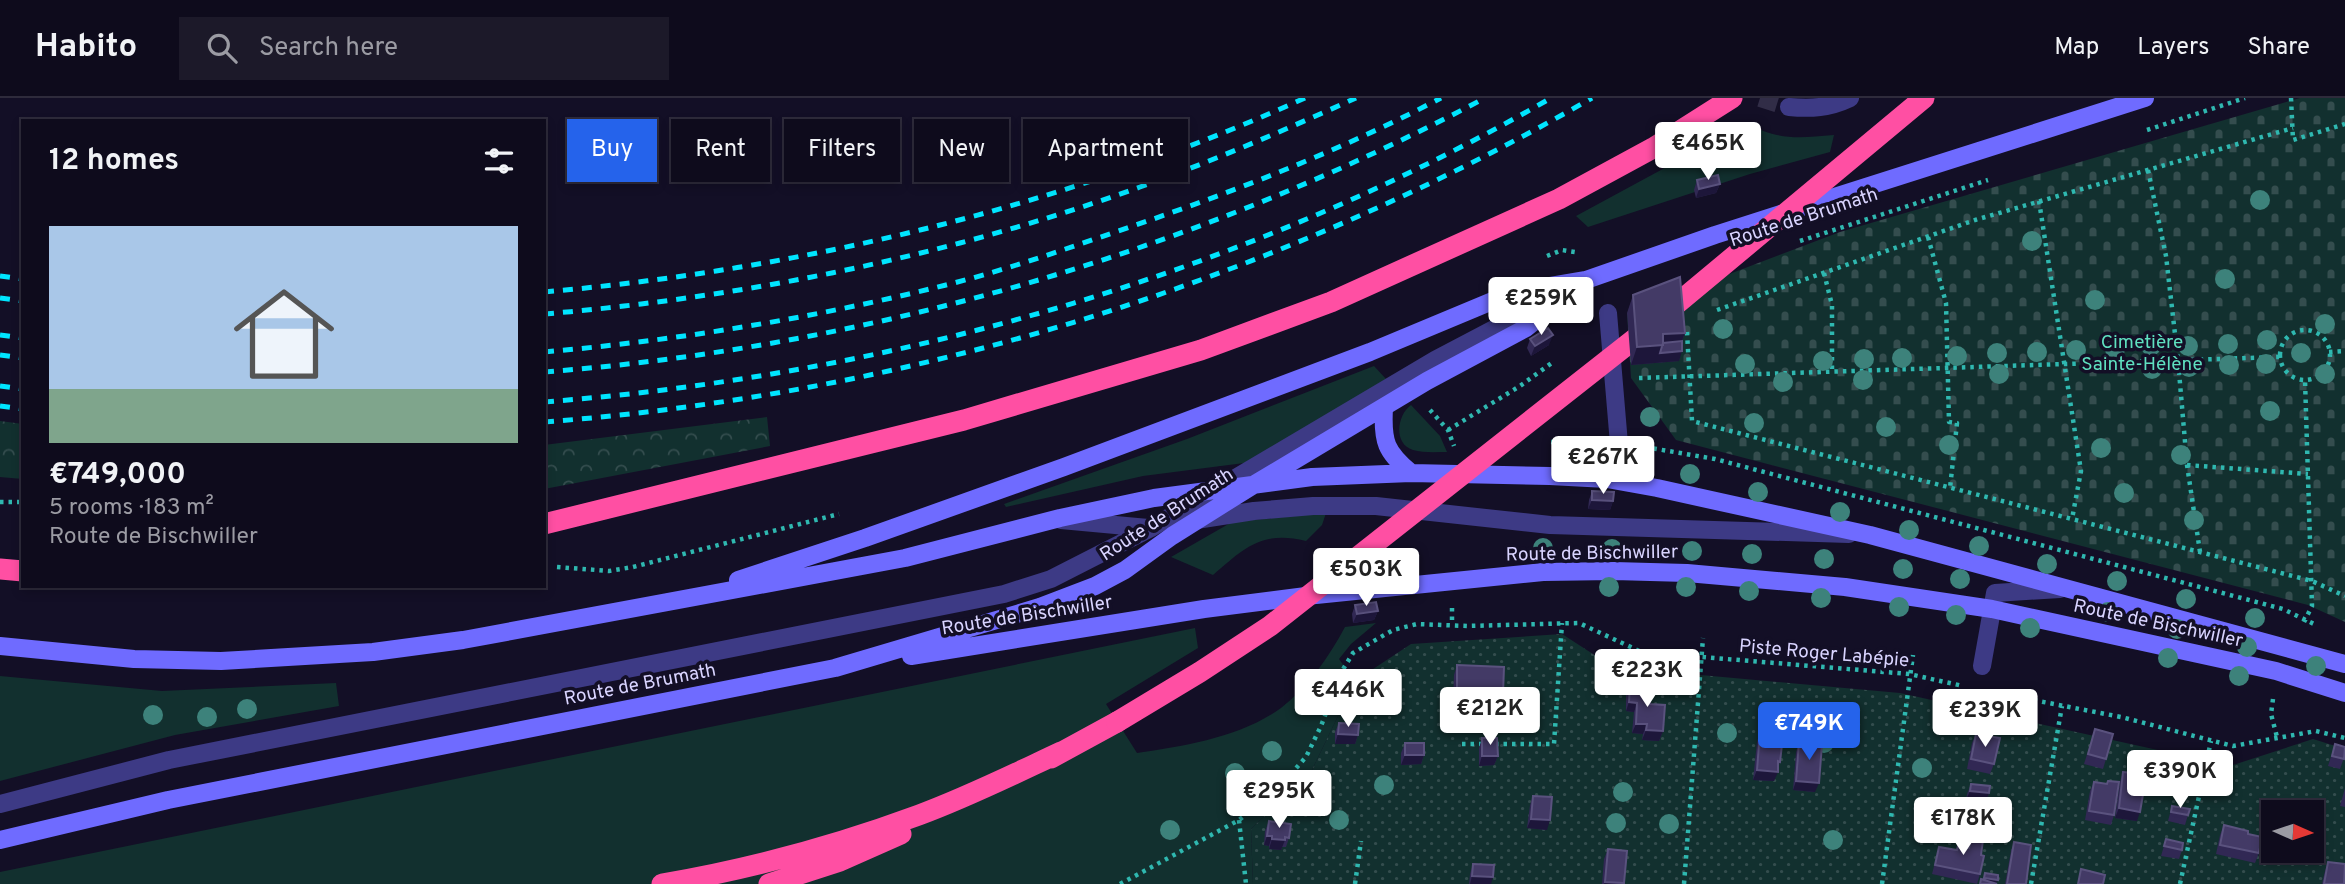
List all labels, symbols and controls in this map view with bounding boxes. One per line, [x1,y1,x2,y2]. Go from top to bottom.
search box [179,17,669,80]
text: Habito [35,27,137,69]
icon: search [203,29,241,67]
text: Search here [259,32,398,65]
text: Map [2054,33,2099,63]
text: Layers [2137,33,2209,63]
text: Share [2247,33,2310,63]
chip: Buy [567,119,657,182]
chip: Rent [671,119,770,182]
chip: Filters [784,119,900,182]
chip: New [914,119,1009,182]
chip: Apartment [1023,119,1188,182]
pin: €465K [1659,122,1757,182]
text: €465K [1671,130,1745,159]
icon: filters [480,142,518,180]
text: 12 homes [49,143,179,180]
street label: Route de Brumath [1727,183,1881,253]
icon: home [221,271,347,397]
pin: €259K [1492,278,1590,337]
text: €259K [1504,285,1578,314]
park label: Cimetière Sainte-Hélène [2081,331,2203,377]
pin: €267K [1554,436,1652,496]
text: €267K [1567,444,1639,473]
text: €749,000 [49,457,186,494]
street label: Route de Brumath [1096,463,1238,567]
text: 5 rooms · 183 m² [49,494,214,523]
text: Route de Bischwiller [49,523,258,552]
street label: Route de Bischwiller [1505,540,1679,568]
pin: €503K [1317,548,1415,608]
text: €503K [1329,556,1403,585]
street label: Route de Bischwiller [940,591,1115,641]
street label: Route de Bischwiller [2071,594,2246,654]
street label: Piste Roger Labépie [1738,635,1910,673]
pin: €223K [1598,650,1696,709]
text: €223K [1611,657,1683,686]
street label: Route de Brumath [562,658,718,712]
pin: €446K [1299,670,1397,729]
text: €446K [1311,677,1385,706]
pin: €212K [1441,688,1539,747]
pin: €239K [1936,690,2034,749]
text: €212K [1456,695,1524,724]
text: €239K [1949,697,2021,726]
pin: €749K [1760,702,1858,762]
text: €749K [1774,710,1844,739]
pin: €390K [2131,750,2229,810]
text: €390K [2143,758,2217,787]
pin: €295K [1230,770,1328,830]
text: €295K [1242,778,1316,807]
pin: €178K [1914,798,2012,857]
north arrow [2261,800,2324,863]
map controls [2261,800,2324,863]
text: €178K [1930,805,1996,834]

